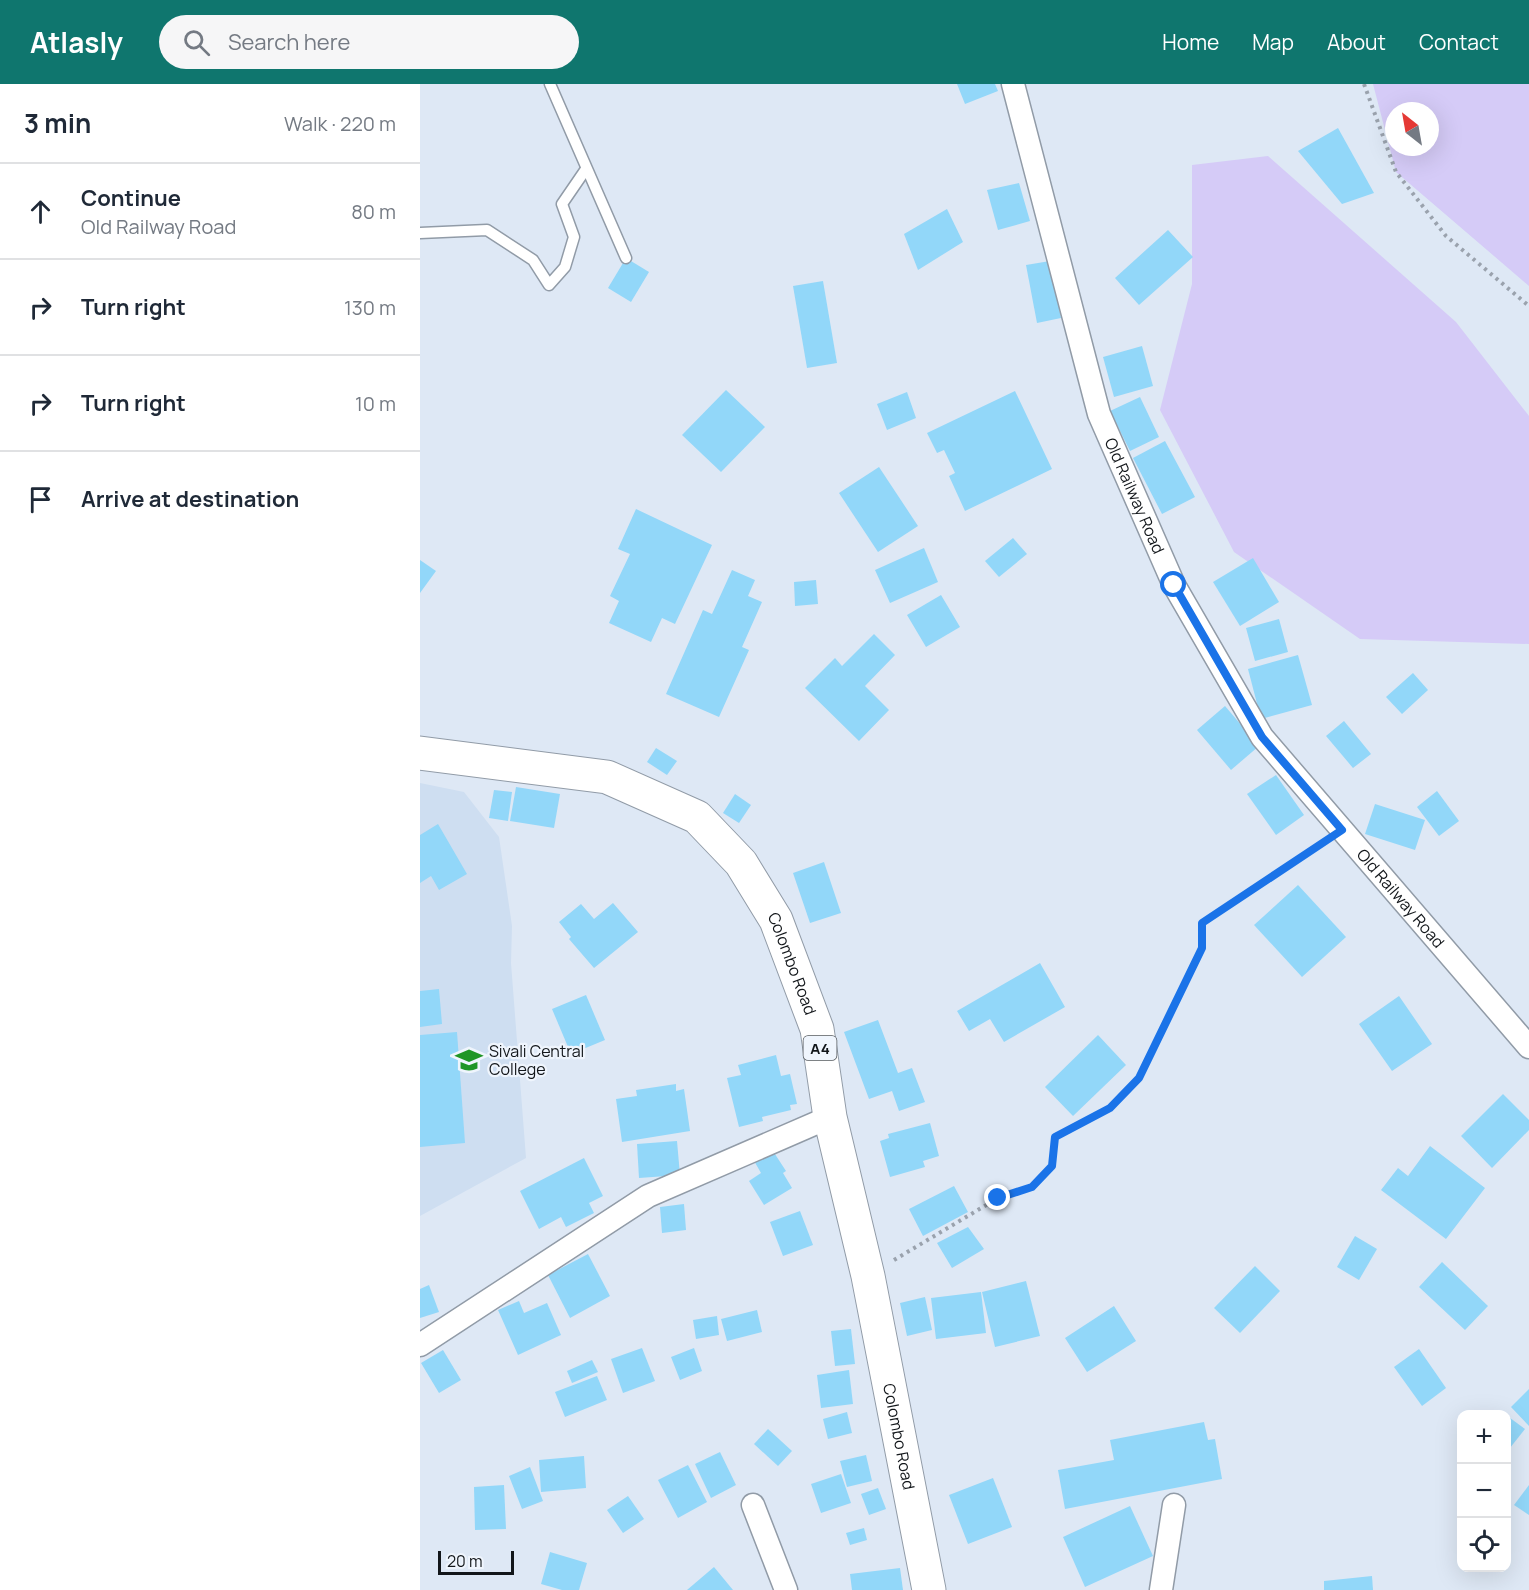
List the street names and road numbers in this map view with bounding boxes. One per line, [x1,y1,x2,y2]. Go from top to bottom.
street label: Old Railway Road [1100,434,1170,557]
street label: Old Railway Road [1352,844,1450,952]
street label: Colombo Road [763,908,822,1018]
road number: A4 [804,1036,836,1060]
street label: Colombo Road [878,1382,920,1492]

